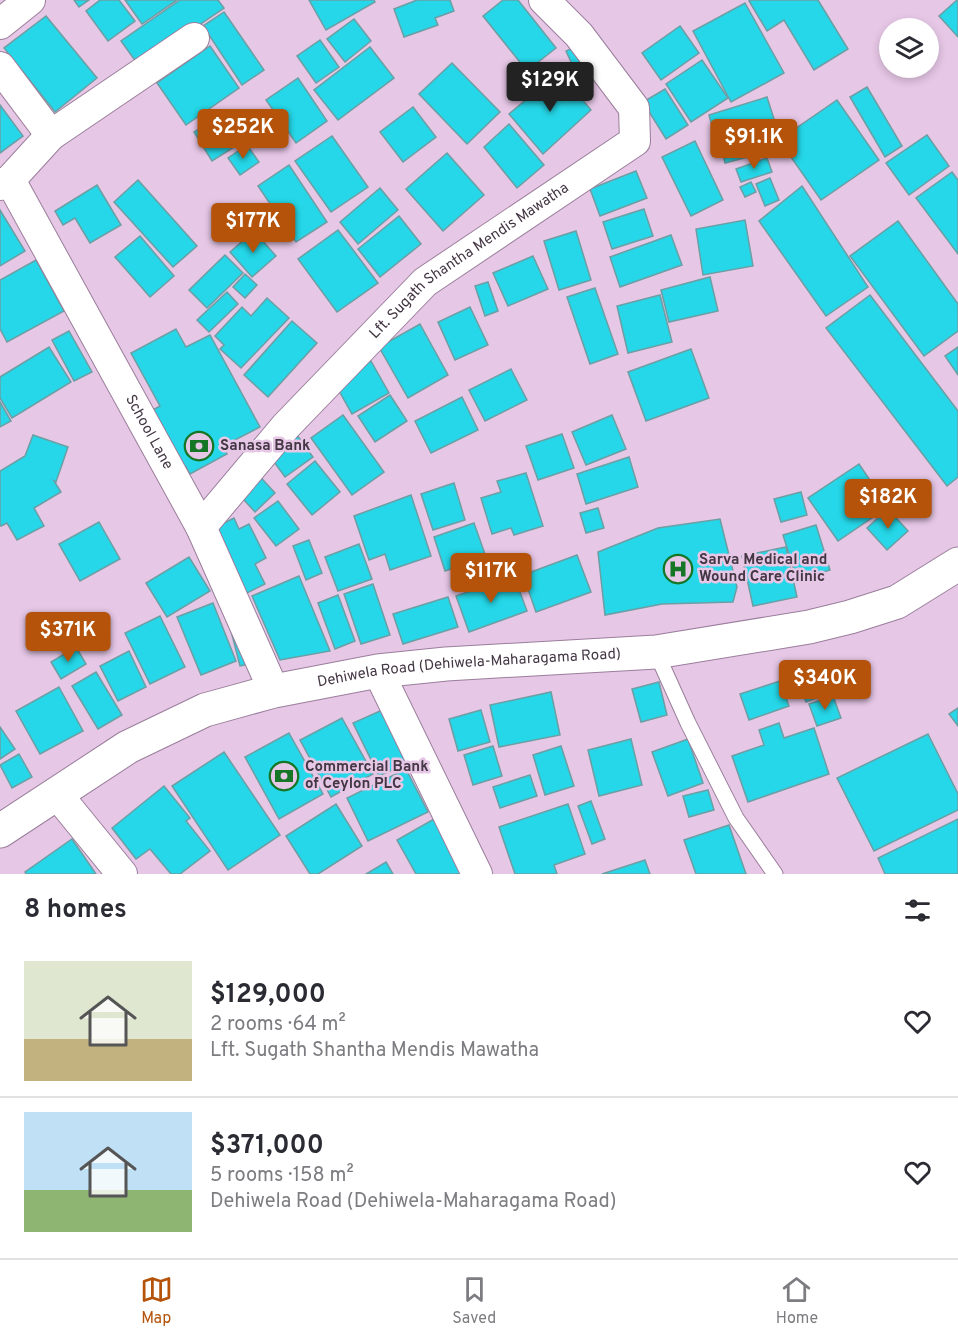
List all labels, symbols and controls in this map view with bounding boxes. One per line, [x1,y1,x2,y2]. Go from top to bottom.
map controls [879,18,939,78]
button: layers [879,18,939,78]
pin: $129K [508,62,592,113]
text: $129K [521,68,579,94]
pin: $252K [201,109,285,160]
text: $252K [212,115,274,141]
pin: $91.1K [705,119,803,170]
text: $91.1K [724,125,784,151]
street label: Lft. Sugath Shantha Mendis Mawatha [366,179,573,343]
pin: $177K [211,203,295,254]
text: $177K [225,209,281,235]
street label: School Lane [121,392,177,473]
bank icon: Sanasa Bank [183,430,215,462]
place label: Sanasa Bank [220,437,310,456]
pin: $182K [846,479,930,530]
text: $182K [859,485,917,511]
place label: Sarva Medical and Wound Care Clinic [699,551,827,587]
pin: $117K [449,553,533,604]
hospital icon: Sarva Medical and Wound Care Clinic [662,553,694,585]
text: $117K [465,559,517,585]
pin: $371K [26,612,110,663]
text: $371K [40,618,96,644]
street label: Dehiwela Road (Dehiwela-Maharagama Road) [316,645,622,692]
pin: $340K [783,660,867,711]
text: $340K [793,666,857,692]
place label: Commercial Bank of Ceylon PLC [305,758,429,794]
bank icon: Commercial Bank of Ceylon PLC [268,760,300,792]
text: 8 homes [24,894,127,927]
icon: filters [901,894,934,927]
text: $129,000 [210,979,326,1012]
icon: home [72,985,144,1057]
icon: heart [901,1005,934,1038]
text: 2 rooms · 64 m² [210,1012,346,1038]
text: Lft. Sugath Shantha Mendis Mawatha [210,1038,539,1064]
text: $371,000 [210,1130,324,1163]
icon: home [72,1136,144,1208]
icon: heart [901,1156,934,1189]
text: 5 rooms · 158 m² [210,1163,354,1189]
text: Dehiwela Road (Dehiwela-Maharagama Road) [210,1189,617,1215]
tab: Map [140,1273,173,1329]
tab: Saved [452,1273,496,1329]
tab: Home [776,1273,818,1329]

